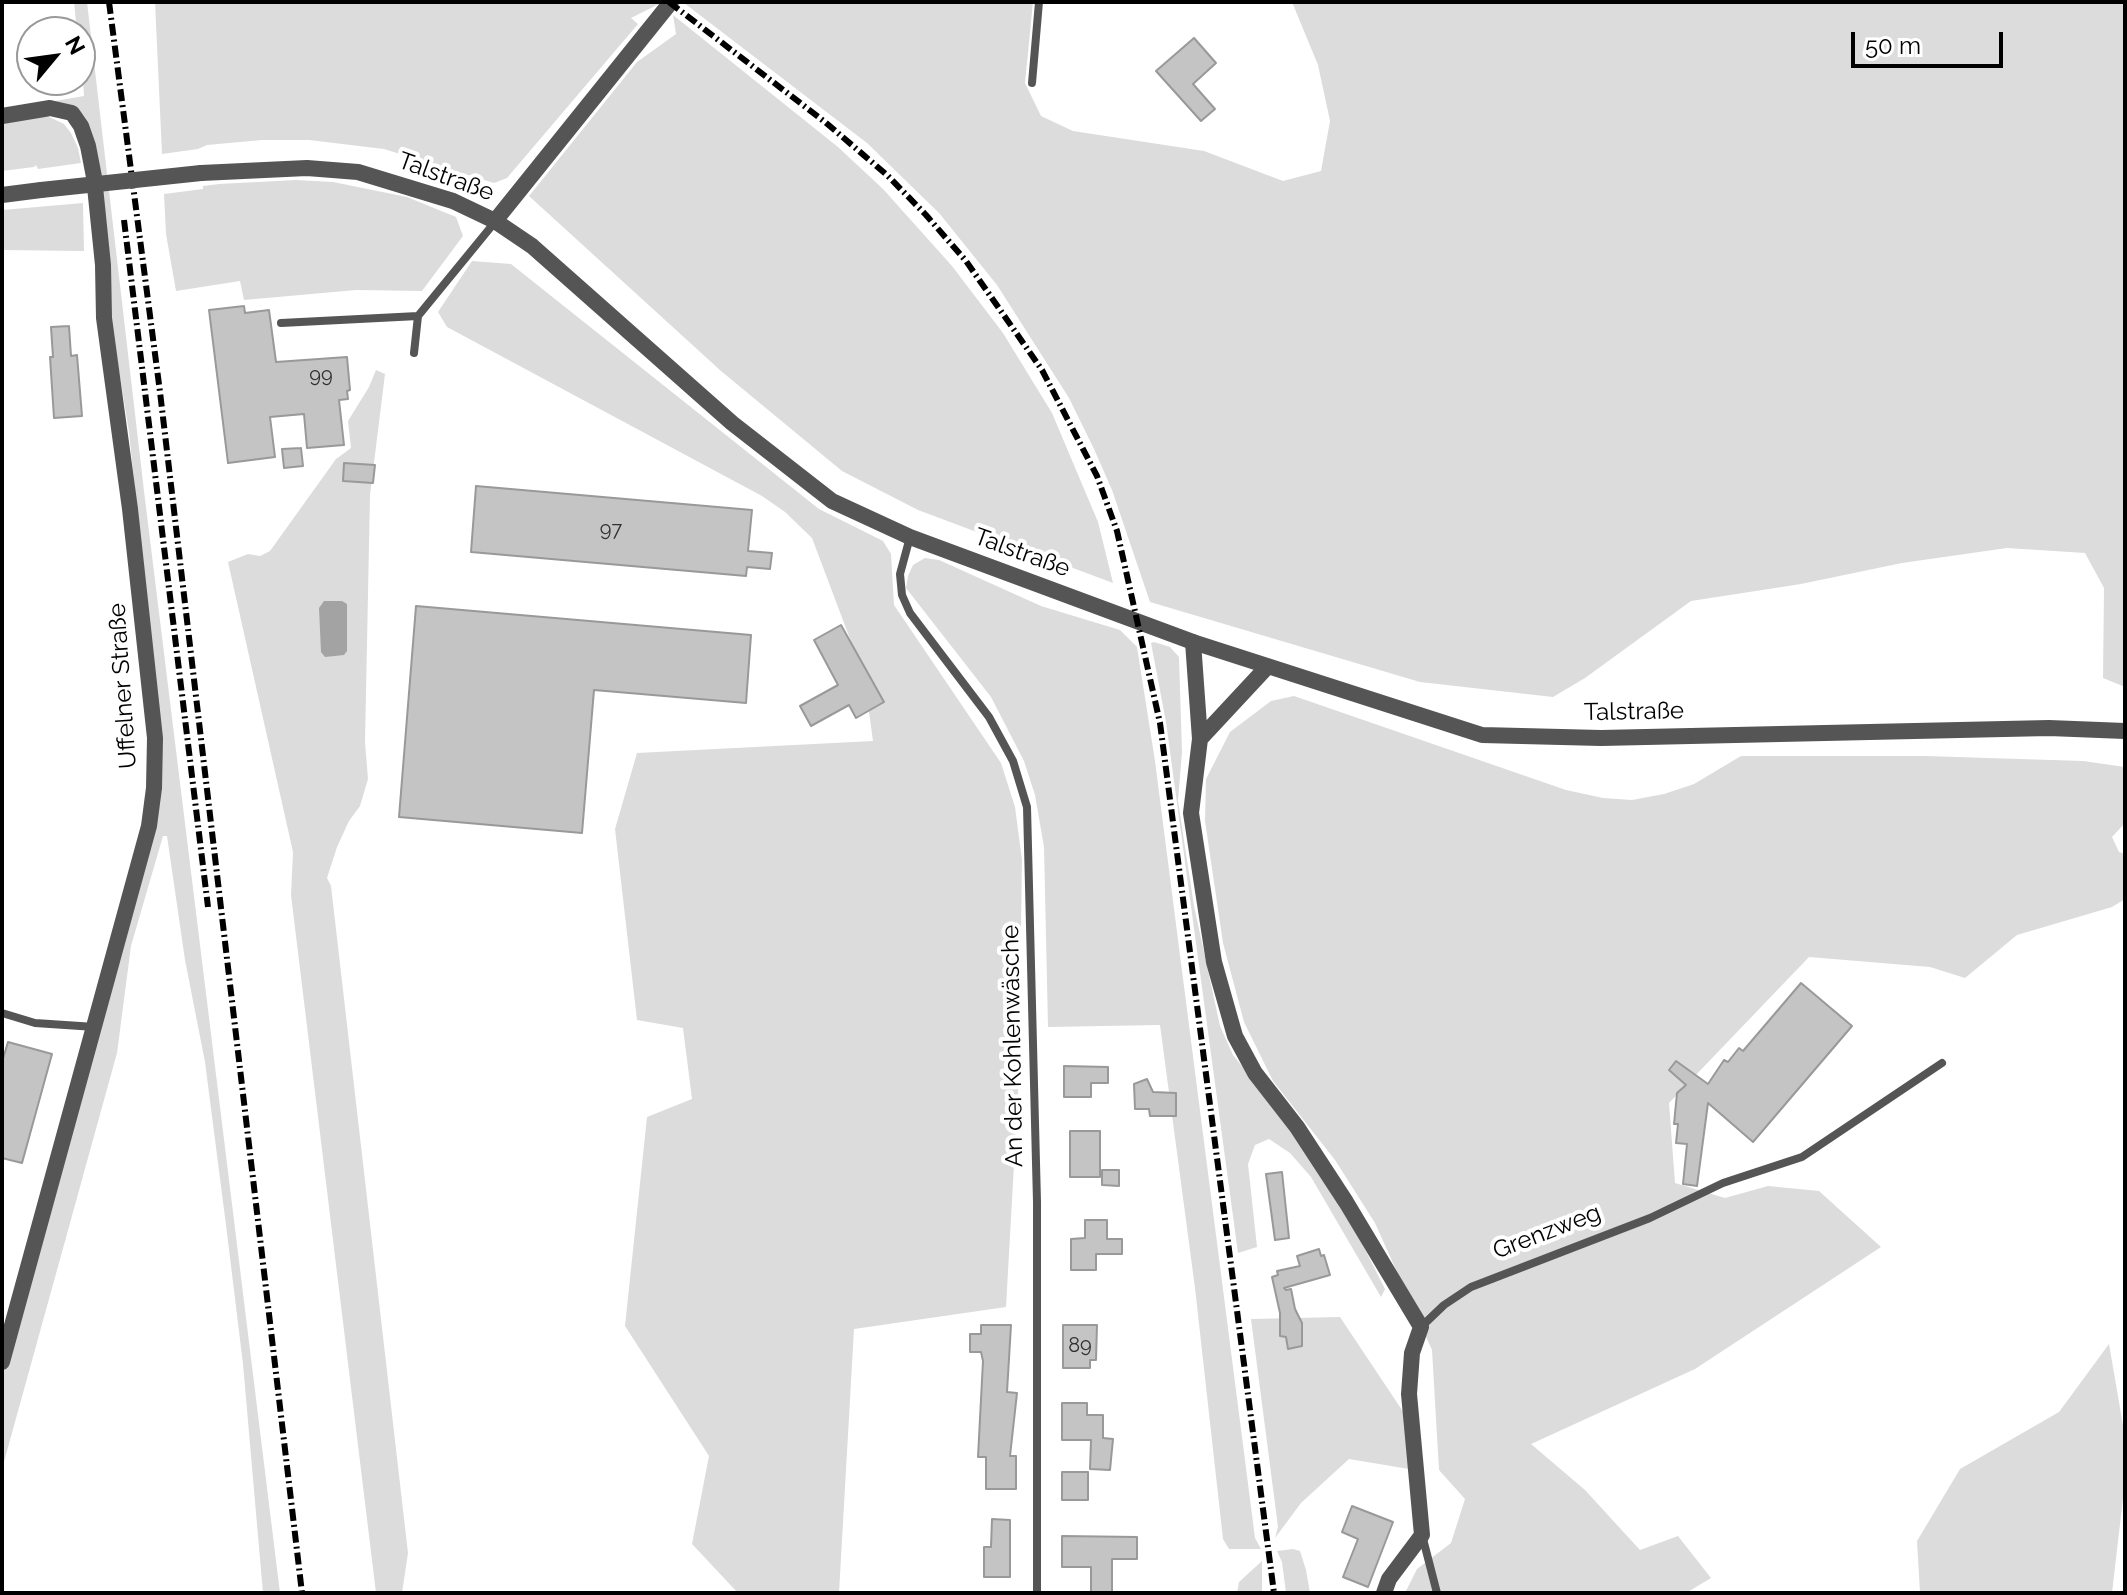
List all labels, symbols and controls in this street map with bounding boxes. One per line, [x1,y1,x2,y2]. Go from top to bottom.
north arrow [16,16,96,96]
scale bar [1855,16,2007,66]
text: 50 m [1865,31,1921,60]
text: N [60,32,91,59]
street label: Talstraße [394,146,498,208]
house number: 99 [309,364,333,388]
house number: 97 [600,518,622,542]
street label: Talstraße [970,522,1074,584]
street label: Uffelner Straße [103,602,143,770]
street label: Talstraße [1584,697,1684,727]
street label: An der Kohlenwäsche [996,925,1030,1167]
street label: Grenzweg [1489,1198,1605,1266]
house number: 89 [1068,1334,1092,1358]

